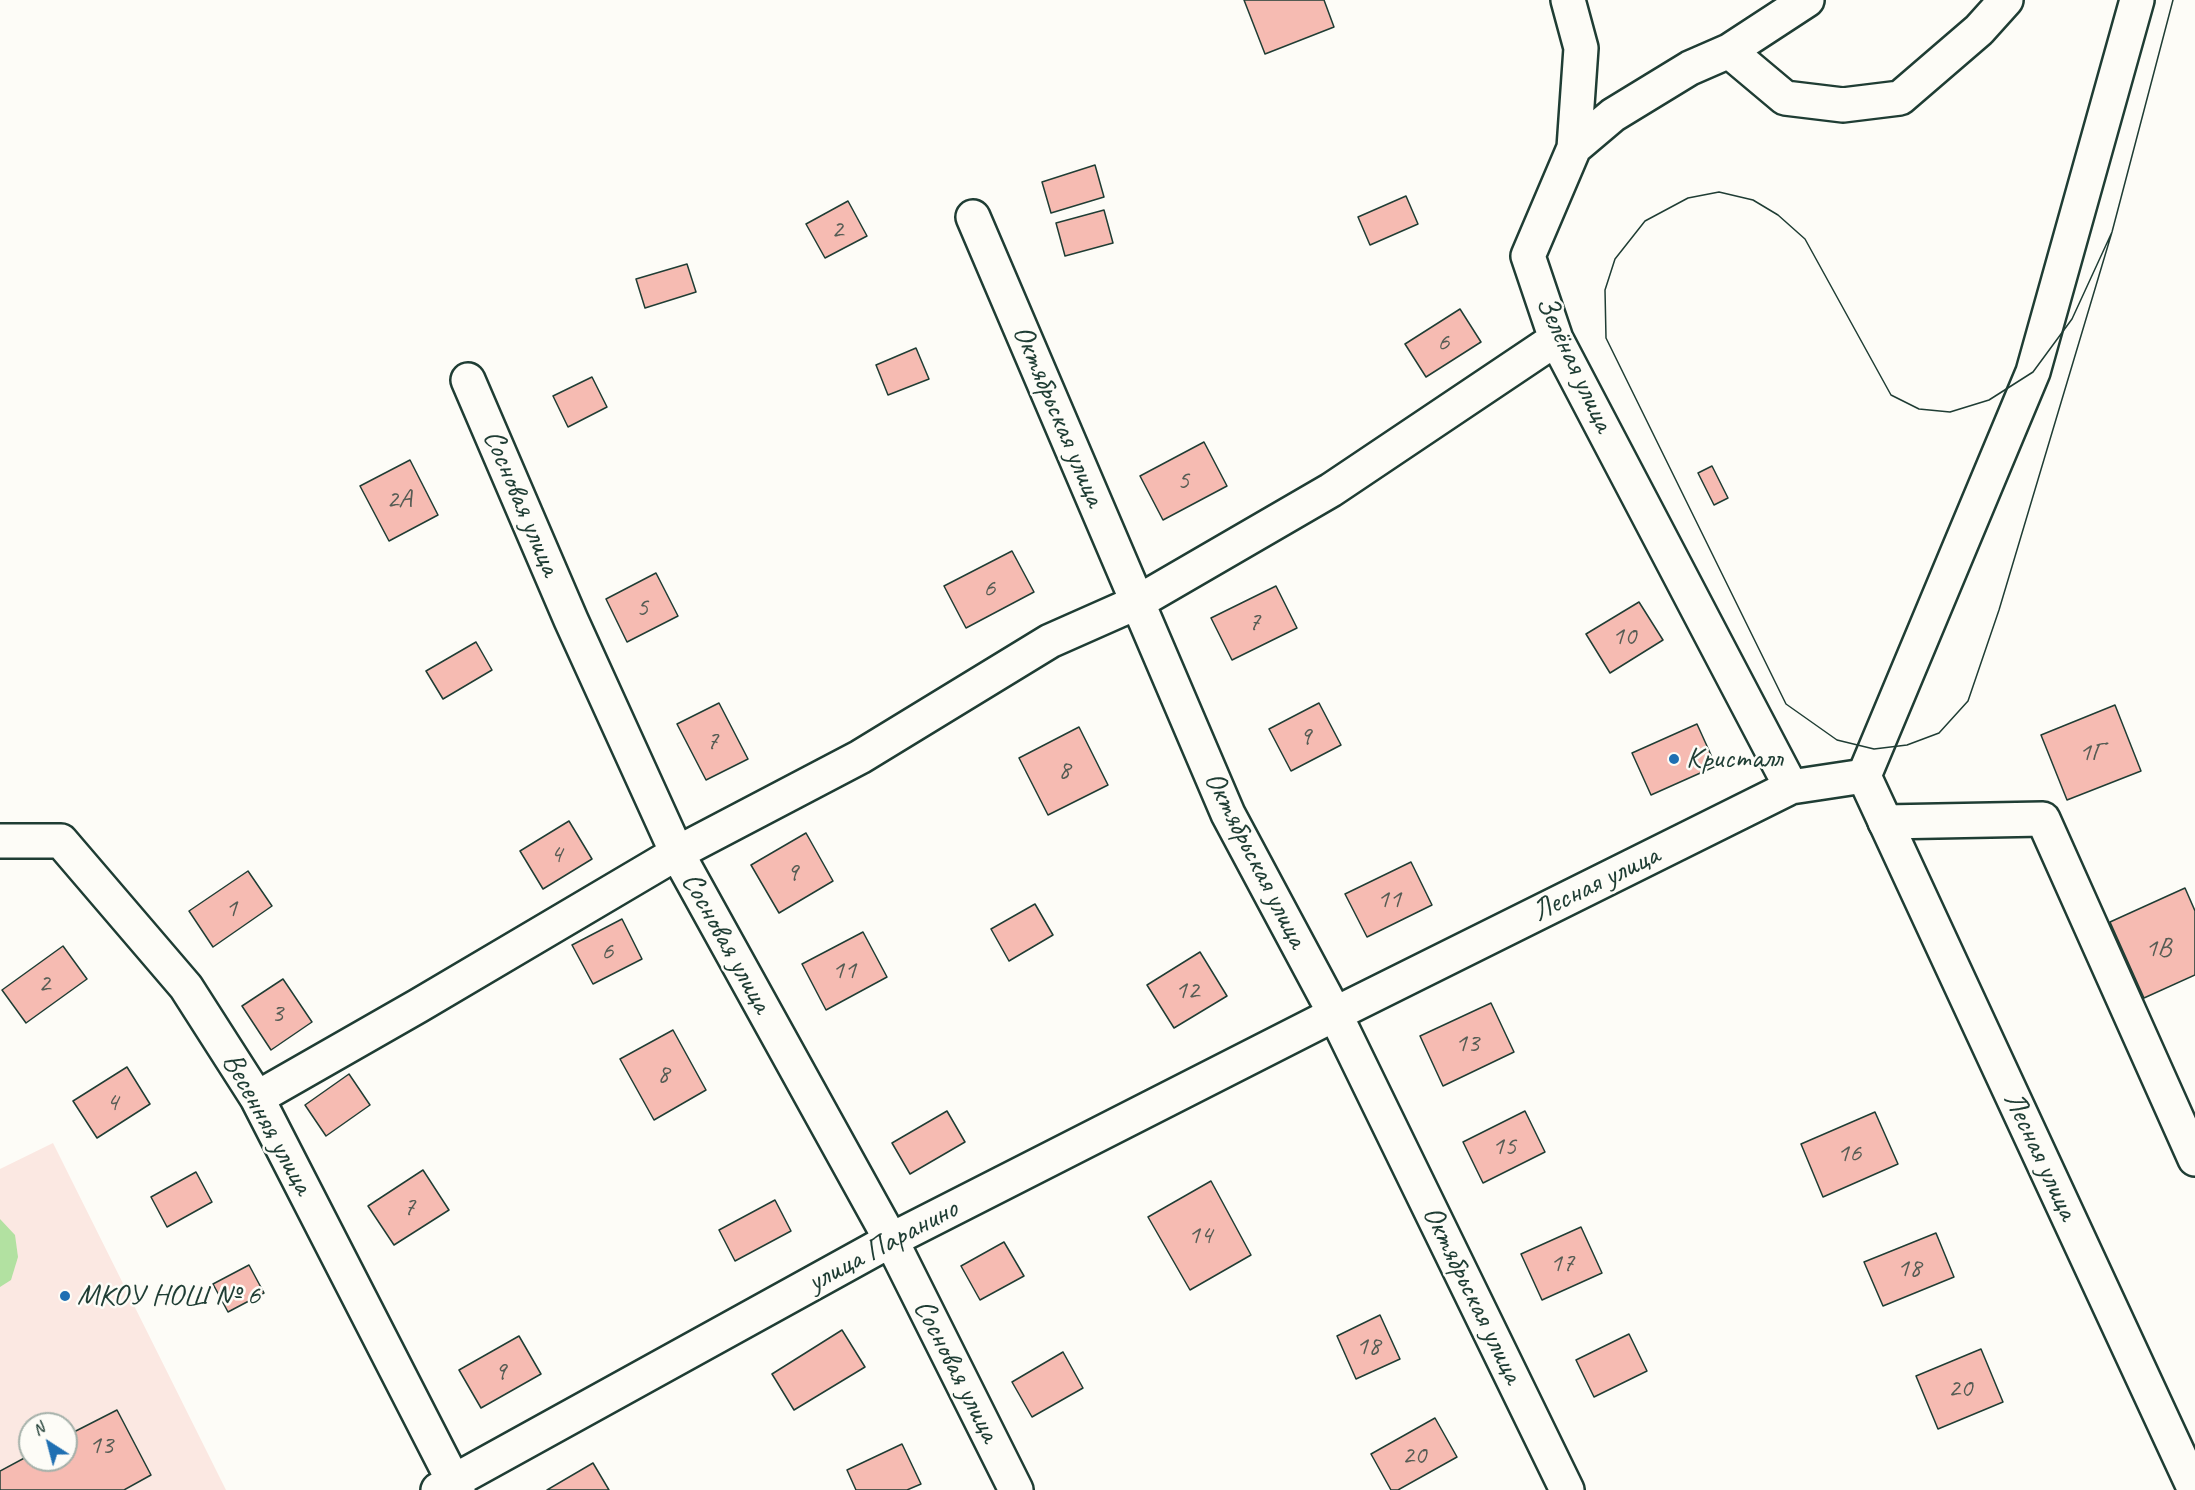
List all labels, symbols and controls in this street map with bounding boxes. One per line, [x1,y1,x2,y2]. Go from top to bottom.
house number: 2 [831,214,843,246]
street label: Зелёная улица [1527,290,1621,438]
street label: Октябрьская улица [1004,320,1112,512]
house number: 6 [1437,327,1449,359]
street label: Сосновая улица [474,425,568,581]
house number: 5 [1177,465,1189,497]
house number: 2А [386,484,412,516]
house number: 6 [983,573,995,605]
house number: 5 [636,592,648,624]
house number: 7 [1248,607,1260,639]
house number: 10 [1612,621,1636,653]
house number: 9 [1299,721,1311,753]
house number: 7 [706,726,718,758]
house number: 1Г [2079,737,2103,769]
place label: Кристалл [1686,741,1782,777]
marker: Кристалл [1667,752,1681,766]
house number: 8 [1058,755,1070,787]
street label: Октябрьская улица [1195,766,1315,954]
street label: Лесная улица [1526,838,1666,930]
house number: 4 [550,839,562,871]
house number: 9 [786,857,798,889]
street label: Сосновая улица [673,867,779,1019]
house number: 11 [1377,884,1401,916]
house number: 1 [225,893,237,925]
house number: 1В [2145,933,2171,965]
house number: 6 [601,936,613,968]
house number: 11 [832,955,856,987]
house number: 2 [38,968,50,1000]
house number: 12 [1175,975,1199,1007]
house number: 3 [271,998,283,1030]
house number: 13 [1455,1028,1479,1060]
street label: Весенняя улица [213,1047,321,1201]
house number: 8 [657,1059,669,1091]
street label: Лесная улица [1995,1086,2085,1226]
house number: 4 [106,1087,118,1119]
house number: 15 [1492,1131,1516,1163]
house number: 16 [1837,1138,1861,1170]
street label: улица Паранино [802,1191,964,1301]
house number: 7 [403,1192,415,1224]
street label: Октябрьская улица [1414,1200,1530,1390]
house number: 14 [1188,1220,1212,1252]
house number: 17 [1550,1248,1574,1280]
house number: 18 [1897,1253,1921,1285]
place label: МКОУ НОШ № 6 [77,1278,260,1314]
marker: МКОУ НОШ № 6 [58,1289,72,1303]
street label: Сосновая улица [905,1294,1007,1448]
house number: 18 [1356,1331,1380,1363]
house number: 9 [494,1356,506,1388]
house number: 20 [1948,1373,1972,1405]
north arrow [18,1412,78,1472]
text: N [29,1418,48,1440]
house number: 13 [89,1430,113,1462]
house number: 20 [1402,1440,1426,1472]

